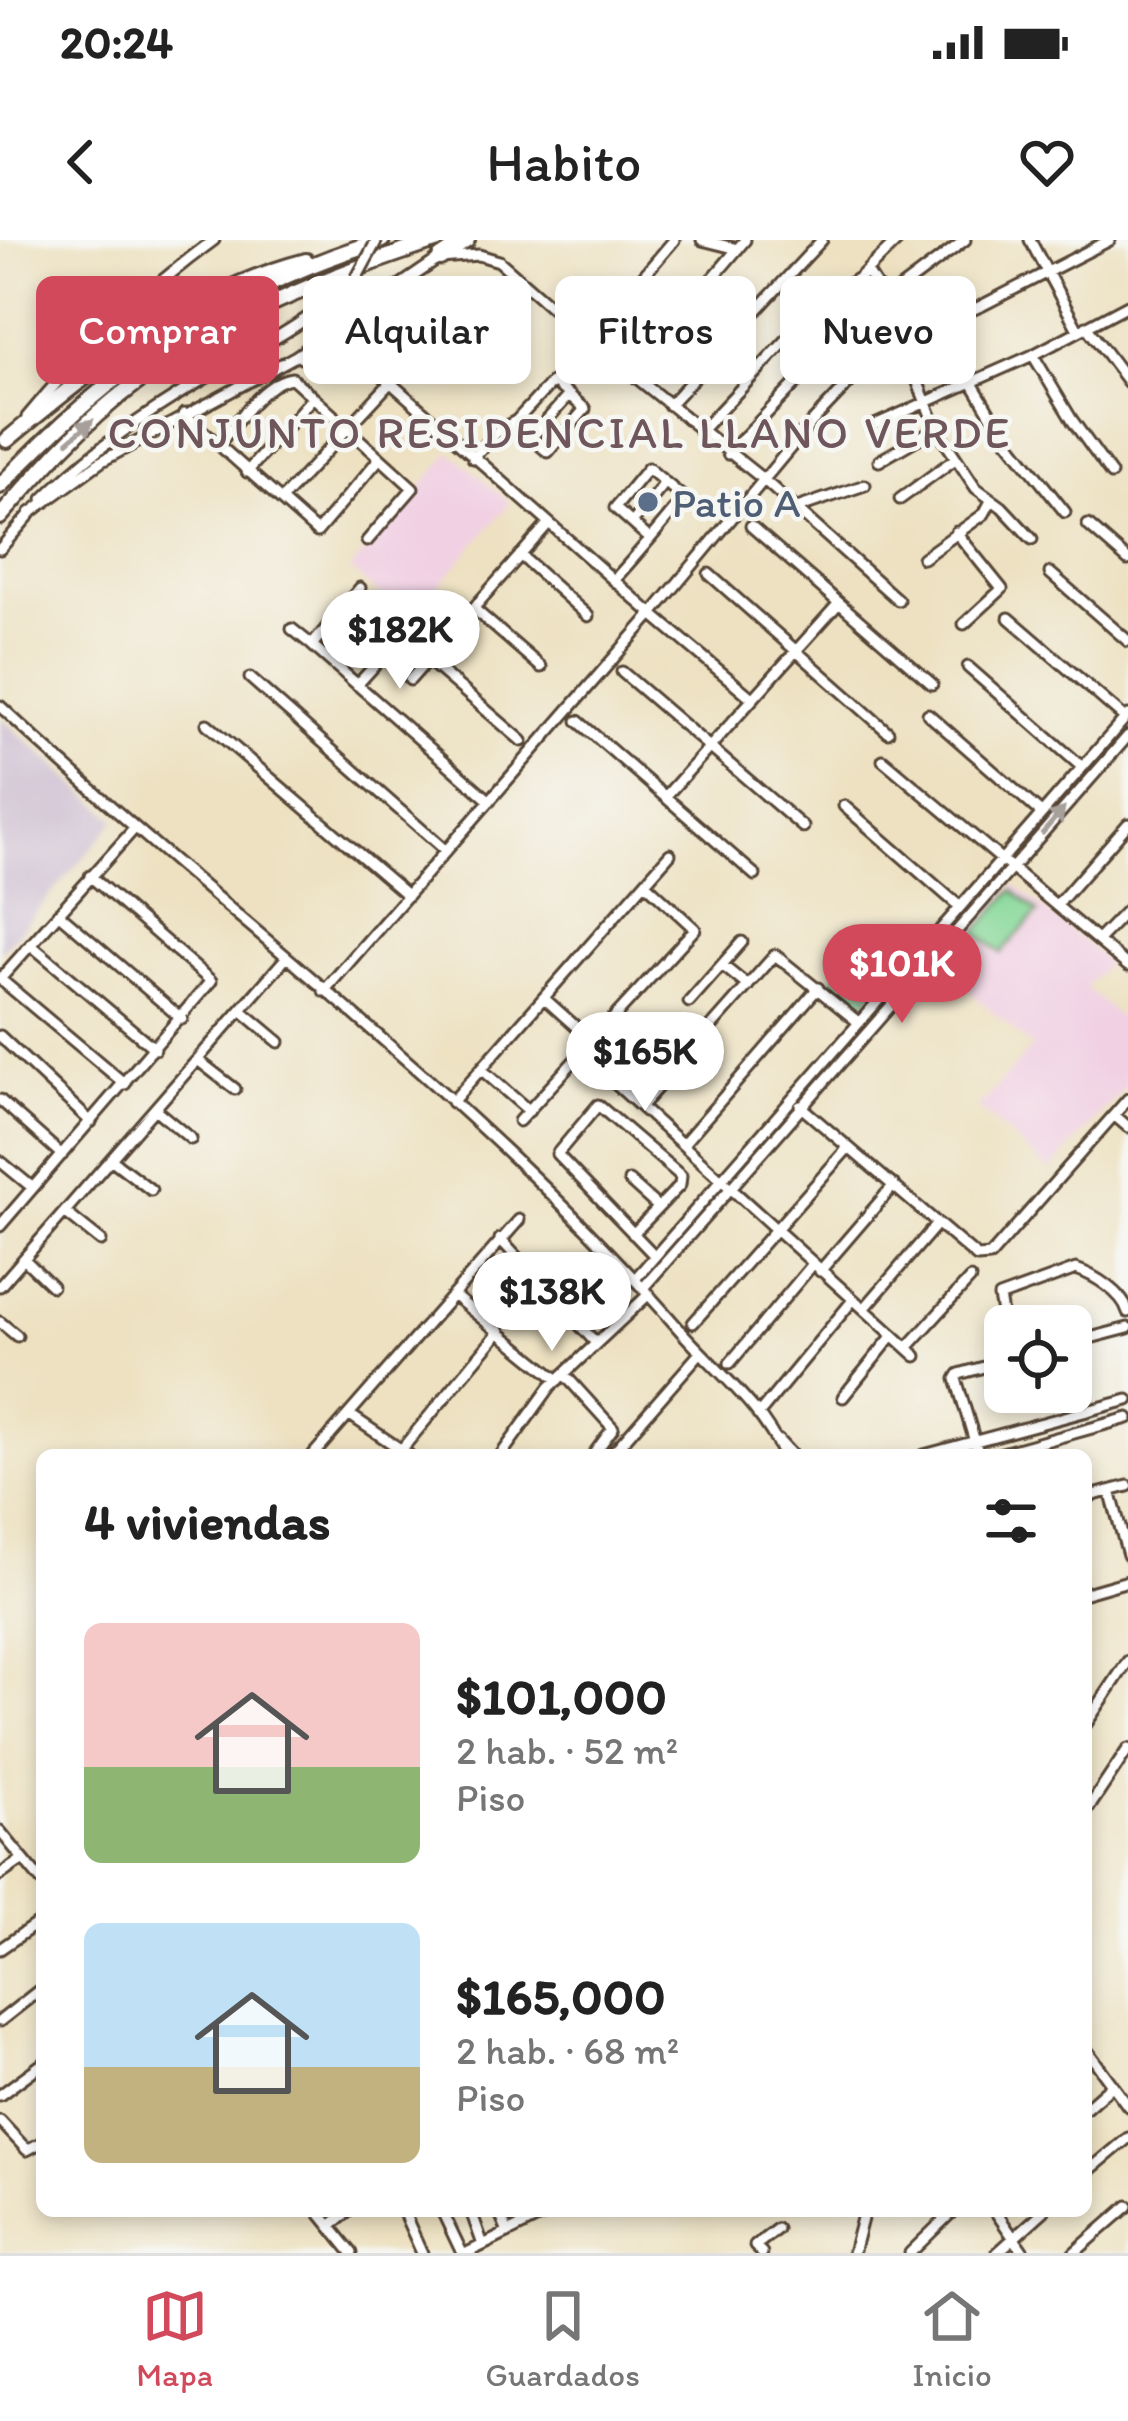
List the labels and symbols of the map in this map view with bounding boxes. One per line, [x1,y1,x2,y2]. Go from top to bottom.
district label: CONJUNTO RESIDENCIAL LLANO VERDE [108,405,1012,459]
one-way arrow [64,419,94,445]
place label: Patio A [672,477,801,528]
marker: Patio A [635,489,661,515]
pin: $182K [316,590,484,692]
one-way arrow [1039,806,1065,836]
pin: $101K [818,924,986,1026]
pin: $165K [561,1012,729,1114]
pin: $138K [468,1252,636,1354]

